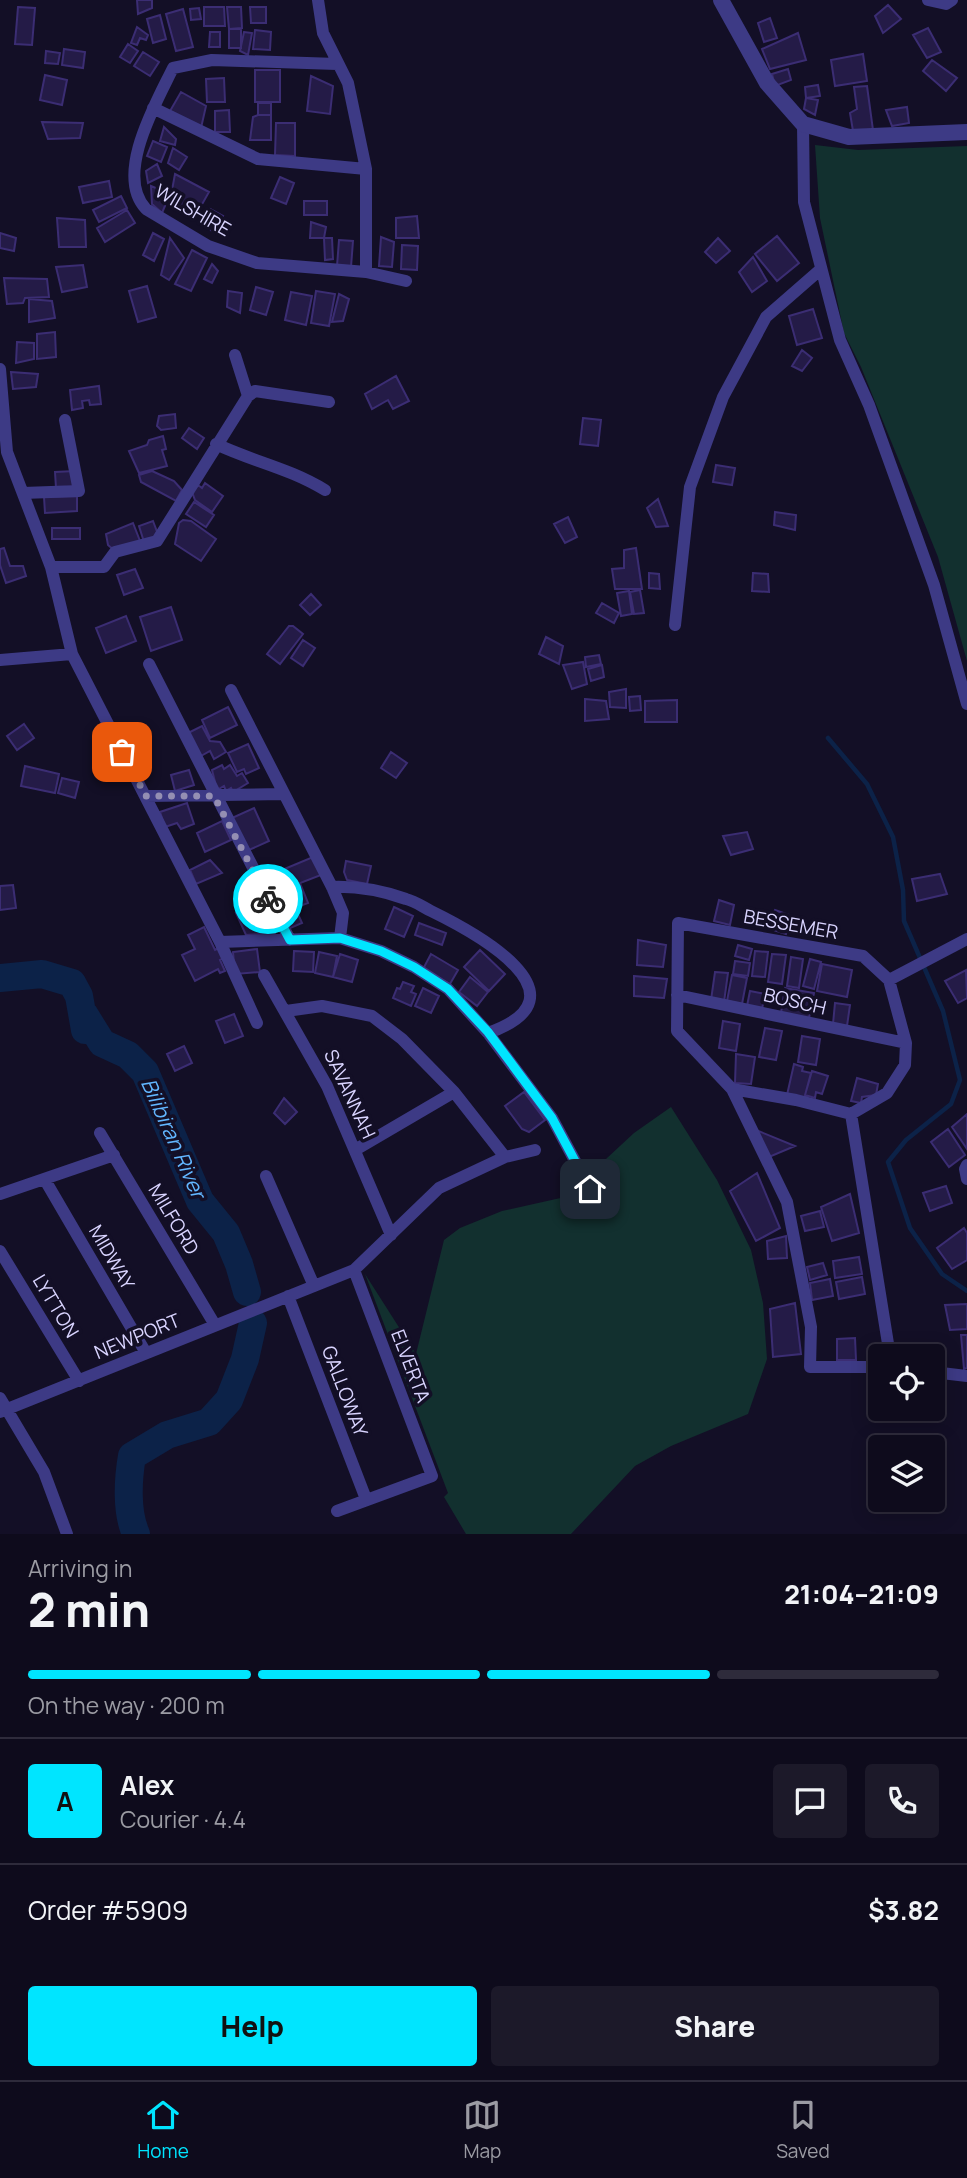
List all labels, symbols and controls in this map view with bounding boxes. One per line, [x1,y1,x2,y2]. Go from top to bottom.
street label: WILSHIRE [150,178,236,242]
pin [92,722,152,782]
icon: bag [103,733,141,771]
courier [233,864,303,934]
icon: bike [249,880,287,918]
street label: BESSEMER [742,903,840,945]
street label: BOSCH [761,981,829,1021]
street label: SAVANNAH [318,1045,382,1143]
water label: Bilibiran River [135,1074,214,1205]
pin [560,1159,620,1219]
icon: home [571,1170,609,1208]
street label: MILFORD [143,1179,205,1259]
street label: MIDWAY [83,1220,141,1294]
street label: LYTTON [27,1270,85,1342]
street label: NEWPORT [90,1307,184,1365]
street label: ELVERTA [385,1326,437,1406]
street label: GALLOWAY [316,1342,374,1440]
map controls [868,1344,945,1512]
button: locate [868,1344,945,1421]
button: layers [868,1435,945,1512]
text: Arriving in [28,1552,133,1584]
text: 21:04–21:09 [784,1576,939,1612]
text: 2 min [28,1578,150,1641]
text: On the way · 200 m [28,1689,225,1721]
button: chat [773,1764,847,1838]
button: phone [865,1764,939,1838]
text: Alex [120,1767,174,1803]
text: A [56,1783,74,1819]
text: Courier · 4.4 [120,1803,246,1835]
text: Order #5909 [28,1892,188,1928]
text: $3.82 [868,1892,939,1928]
button: Help [28,1986,477,2066]
button: Share [491,1986,939,2066]
tab: Home [137,2096,189,2164]
tab: Map [463,2096,501,2164]
tab: Saved [776,2096,830,2164]

